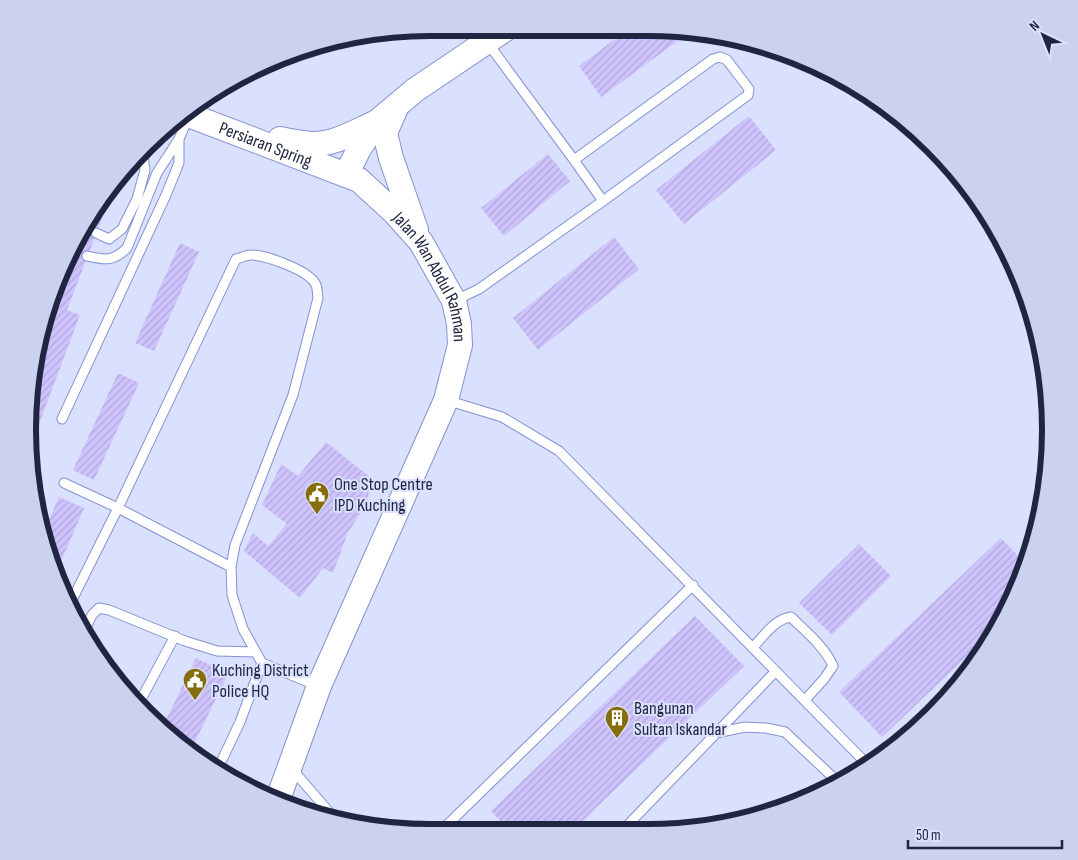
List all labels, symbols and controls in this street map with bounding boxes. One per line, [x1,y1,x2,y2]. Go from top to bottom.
north arrow [1018,10,1068,60]
text: N [1026,17,1043,35]
street label: Persiaran Spring [216,117,315,171]
street label: Jalan Wan Abdul Rahman [388,207,470,342]
place label: One Stop Centre IPD Kuching [334,474,433,516]
public building icon: One Stop Centre IPD Kuching [304,481,330,515]
place label: Kuching District Police HQ [212,660,309,702]
public building icon: Kuching District Police HQ [182,667,208,701]
place label: Bangunan Sultan Iskandar [634,698,727,740]
building icon: Bangunan Sultan Iskandar [604,705,630,739]
scale bar [908,818,1062,850]
text: 50 m [916,826,941,845]

